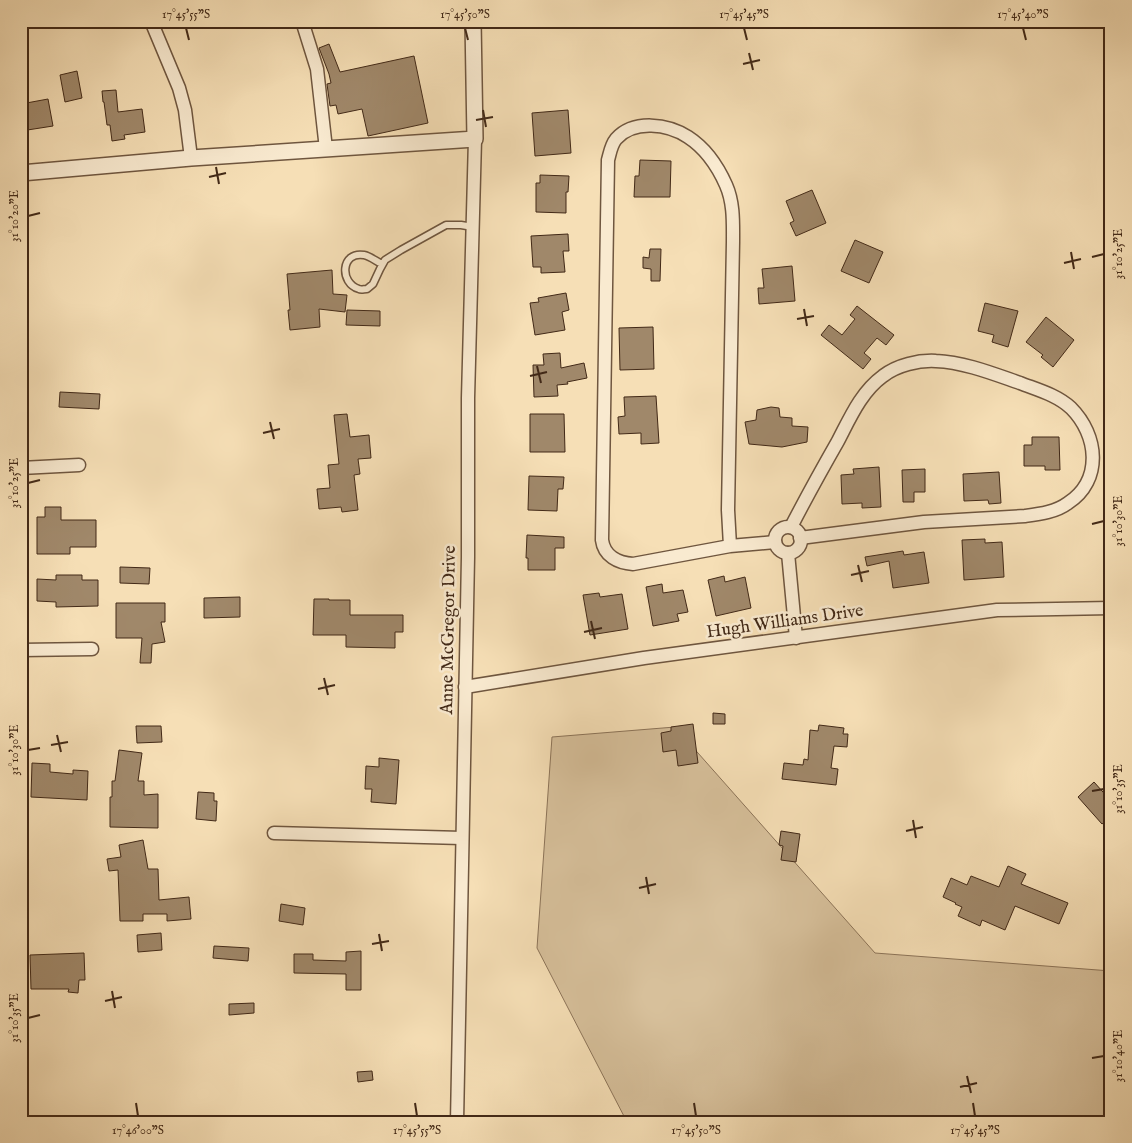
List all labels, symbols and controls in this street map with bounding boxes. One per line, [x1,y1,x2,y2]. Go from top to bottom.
text: 17°45'55"S [162,7,210,22]
text: 17°45'50"S [440,7,490,22]
text: 17°45'45"S [719,7,769,22]
text: 17°45'40"S [997,7,1049,22]
text: 31°10'20"E [7,190,22,242]
text: 31°10'25"E [1111,229,1126,279]
text: 31°10'25"E [7,458,22,508]
text: 31°10'30"E [1111,495,1126,547]
street label: Anne McGregor Drive [436,545,462,716]
street label: Hugh Williams Drive [705,600,865,644]
text: 31°10'30"E [7,724,22,776]
text: 31°10'35"E [1111,764,1126,814]
text: 31°10'35"E [7,993,22,1043]
text: 31°10'40"E [1111,1030,1126,1082]
text: 17°46'00"S [112,1123,164,1138]
text: 17°45'55"S [393,1123,441,1138]
text: 17°45'50"S [671,1123,721,1138]
text: 17°45'45"S [950,1123,1000,1138]

